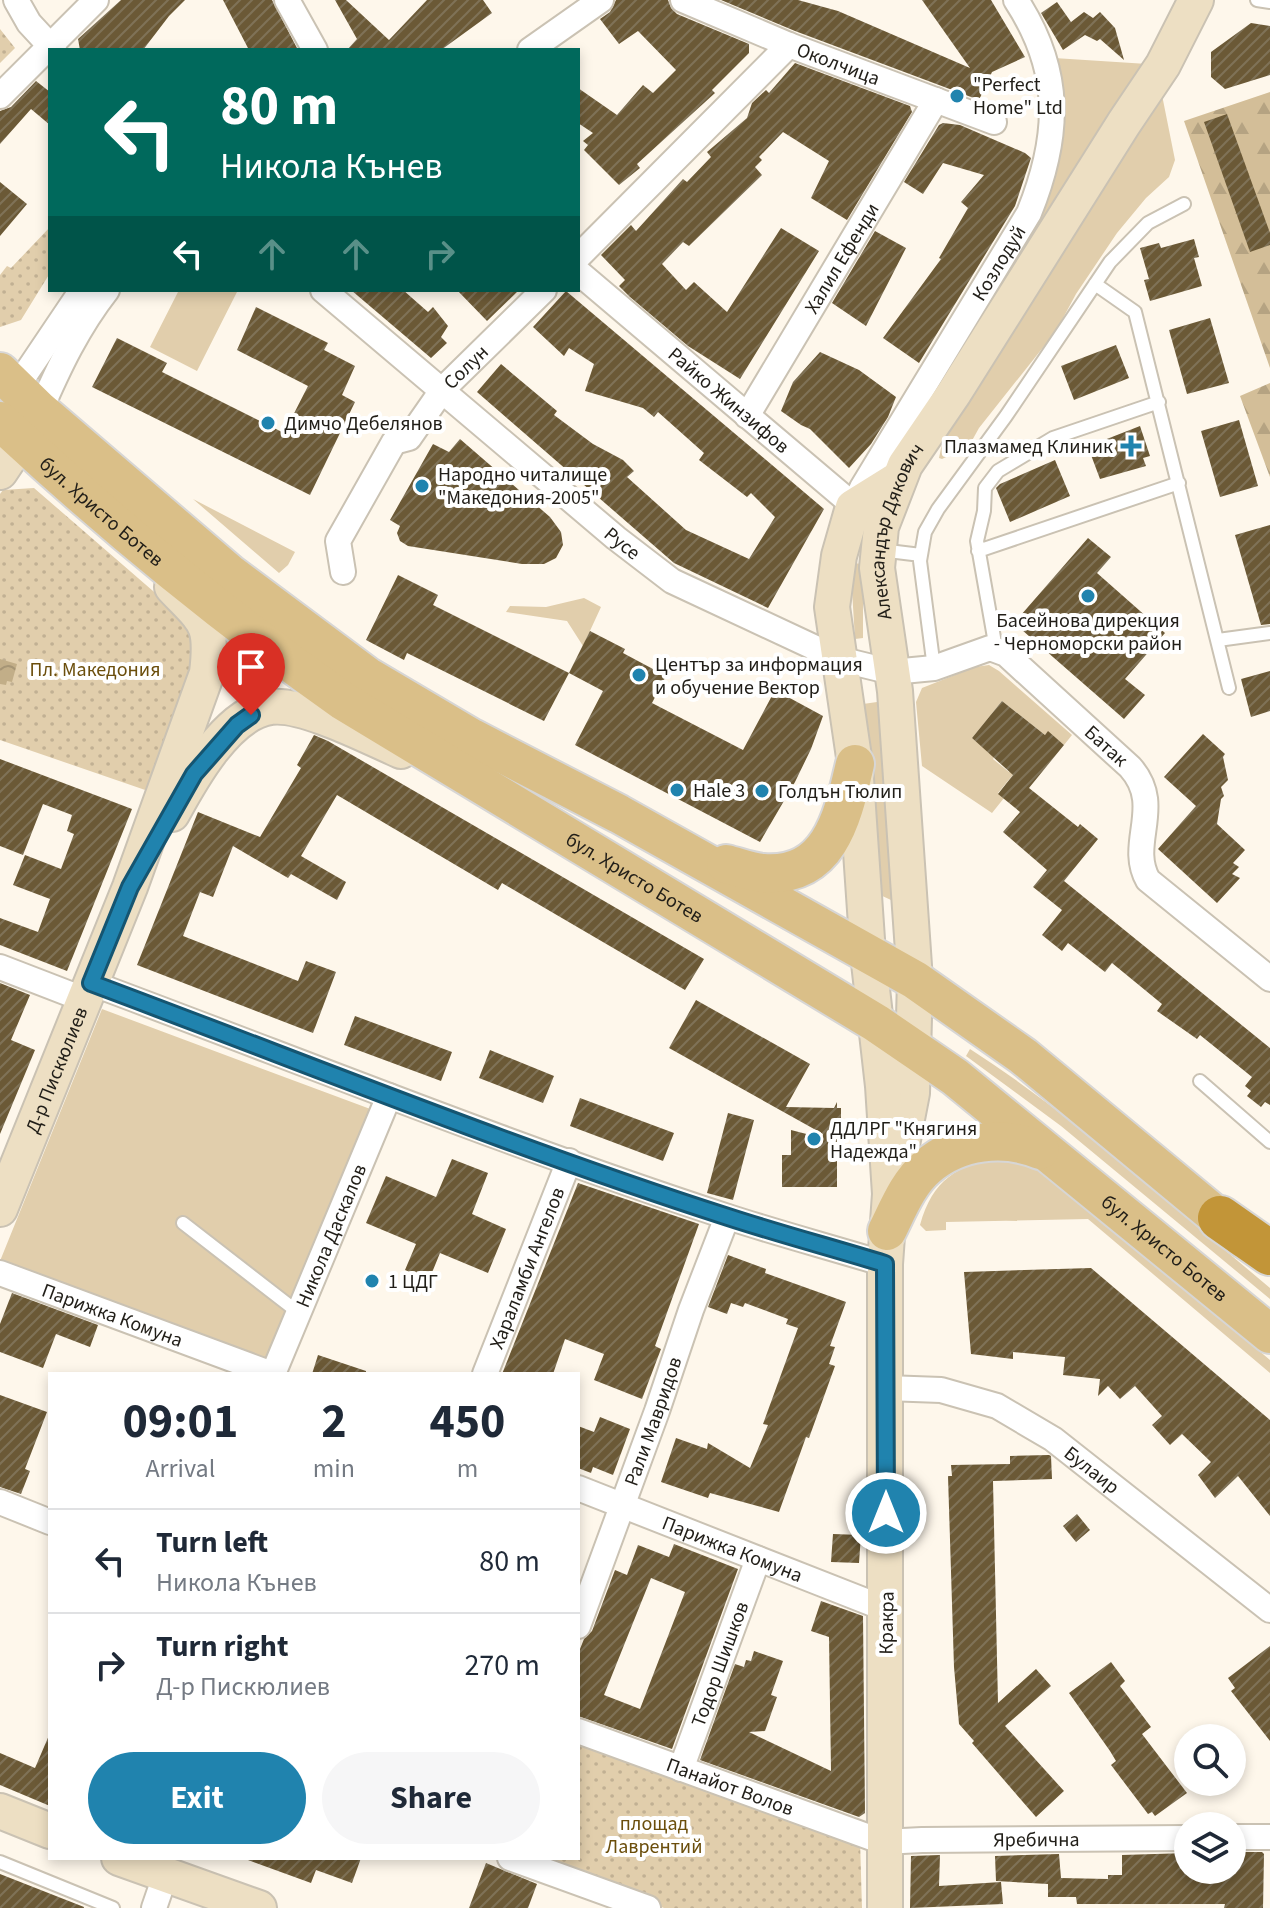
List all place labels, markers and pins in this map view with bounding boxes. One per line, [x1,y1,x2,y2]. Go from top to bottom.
place label: "Perfect Home" Ltd [973,71,1063,122]
marker: "Perfect Home" Ltd [948,87,966,105]
place label: Димчо Дебелянов [284,410,443,438]
marker: Димчо Дебелянов [259,414,277,432]
place label: Плазмамед Клиник [944,433,1113,461]
marker: Плазмамед Клиник [1120,435,1142,457]
place label: Народно читалище "Македония-2005" [438,461,607,512]
marker: Народно читалище "Македония-2005" [413,477,431,495]
marker: Басейнова дирекция - Черноморски район [1079,587,1097,605]
place label: Басейнова дирекция - Черноморски район [994,607,1182,658]
pin [217,633,285,715]
place label: Център за информация и обучение Вектор [655,651,863,702]
marker: Център за информация и обучение Вектор [630,666,648,684]
place label: Hale 3 [693,777,745,805]
place label: Голдън Тюлип [778,778,902,806]
marker: Hale 3 [668,781,686,799]
marker: Голдън Тюлип [753,782,771,800]
place label: ДДЛРГ "Княгиня Надежда" [830,1115,977,1166]
marker: ДДЛРГ "Княгиня Надежда" [805,1130,823,1148]
place label: 1 ЦДГ [388,1268,438,1296]
marker: 1 ЦДГ [363,1272,381,1290]

